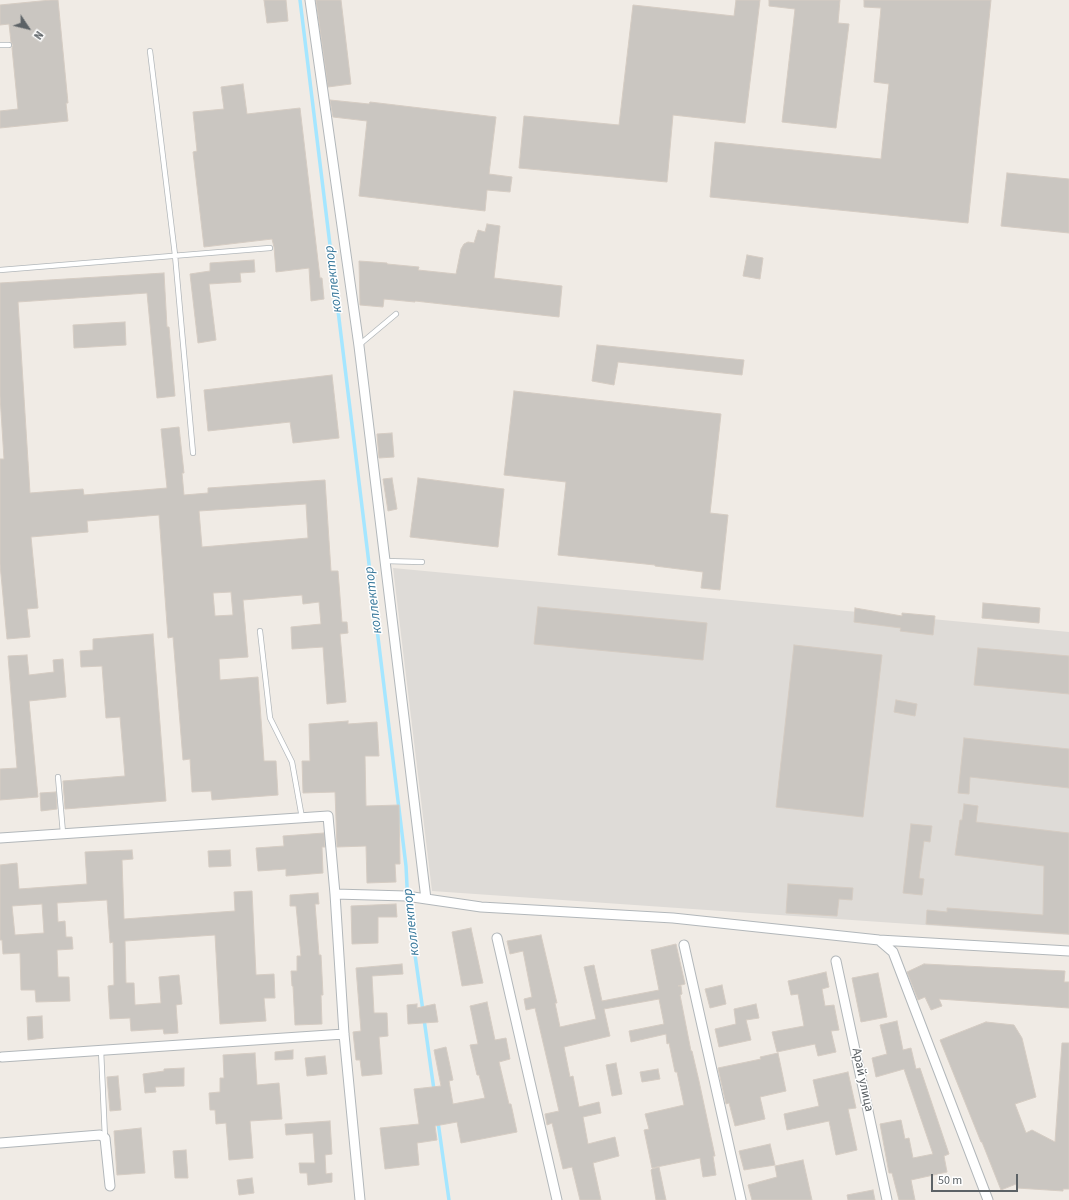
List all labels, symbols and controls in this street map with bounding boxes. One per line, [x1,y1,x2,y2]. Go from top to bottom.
north arrow [8,8,48,48]
text: N [30,28,46,42]
water label: коллектор [322,244,346,314]
water label: коллектор [362,565,386,635]
water label: коллектор [400,887,424,957]
street label: Арай улица [848,1047,876,1113]
scale bar [933,1166,1020,1192]
text: 50 m [938,1172,962,1189]

